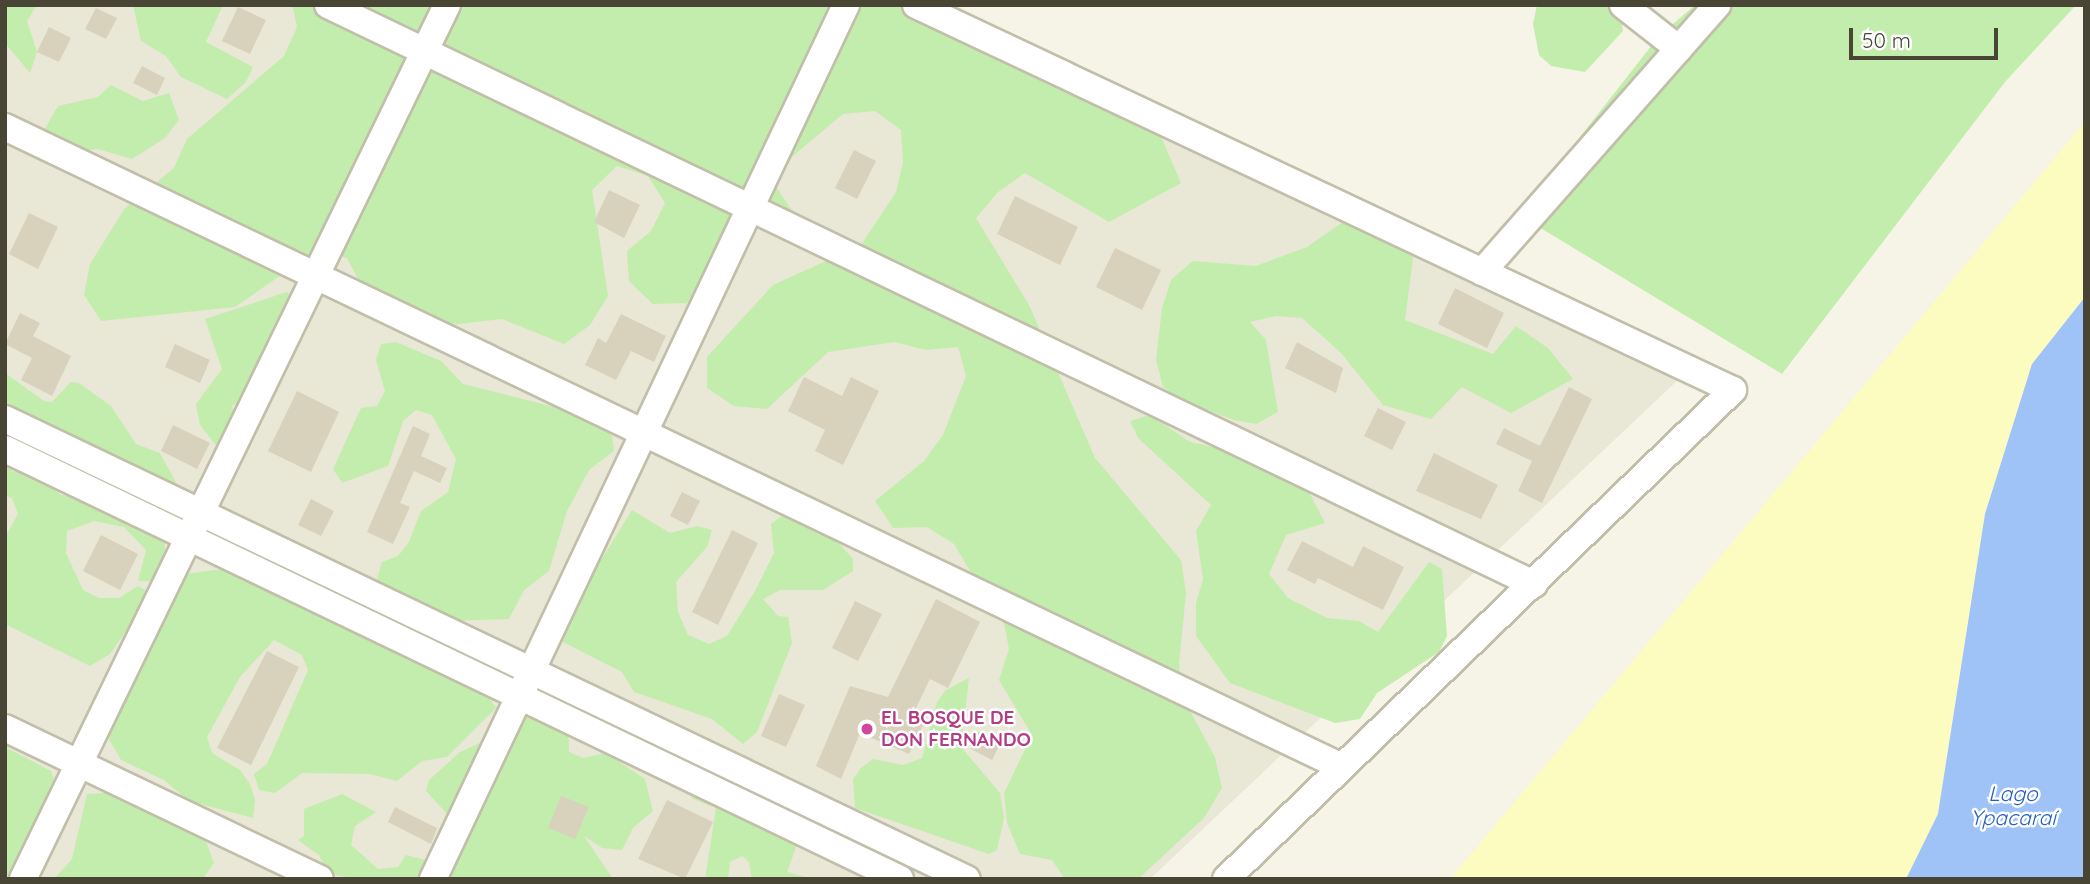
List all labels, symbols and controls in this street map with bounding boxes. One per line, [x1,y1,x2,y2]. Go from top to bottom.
scale bar [1852,14,2001,58]
text: 50 m [1862,27,1911,53]
place label: EL BOSQUE DE DON FERNANDO [881,707,1031,751]
marker: EL BOSQUE DE DON FERNANDO [859,721,875,737]
water label: Lago Ypacaraí [1970,780,2056,830]

